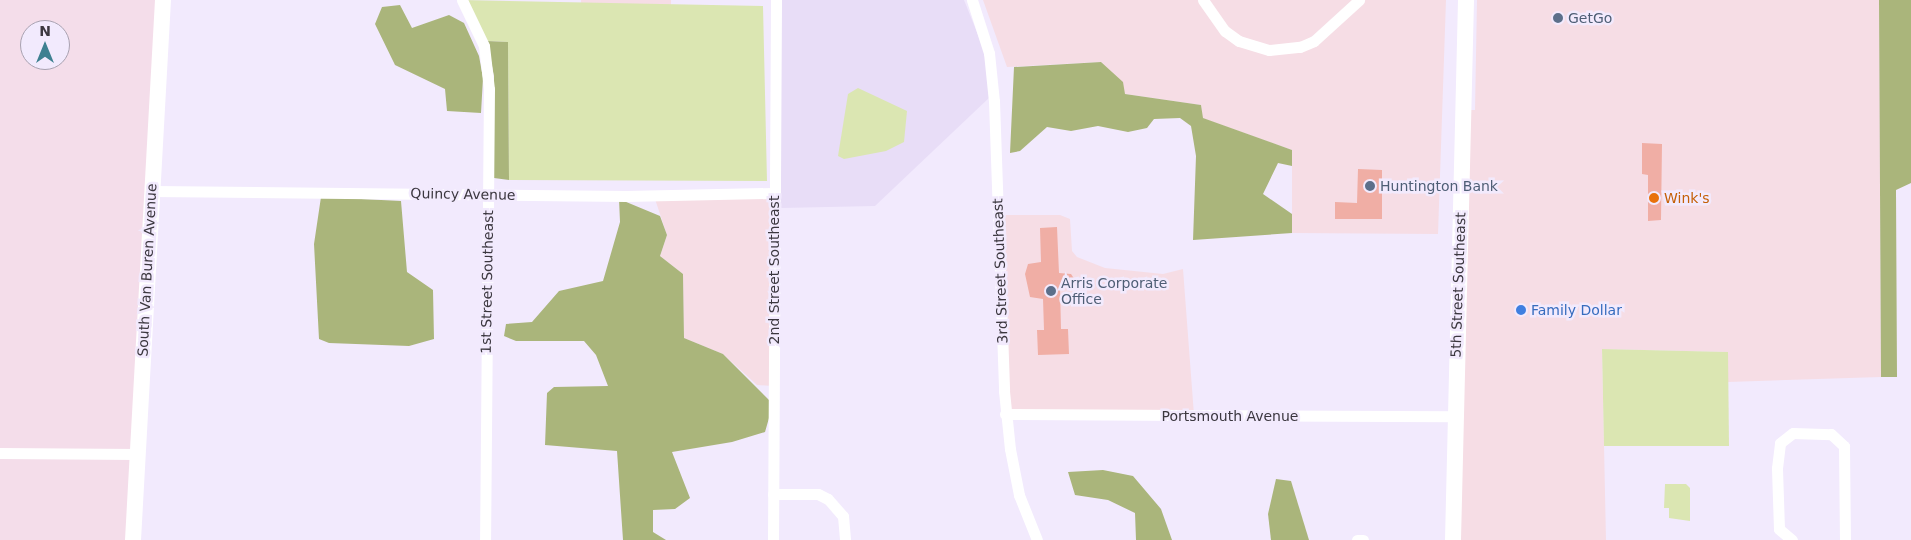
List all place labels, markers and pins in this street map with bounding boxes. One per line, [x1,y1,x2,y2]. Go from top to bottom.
place label: GetGo [1568,10,1612,26]
marker: GetGo [1552,12,1564,24]
place label: Huntington Bank [1380,178,1498,194]
marker: Huntington Bank [1364,180,1376,192]
place label: Wink's [1664,190,1710,206]
marker: Wink's [1648,192,1660,204]
place label: Arris Corporate Office [1061,275,1167,308]
marker: Arris Corporate Office [1045,285,1057,297]
place label: Family Dollar [1531,302,1622,318]
marker: Family Dollar [1515,304,1527,316]

